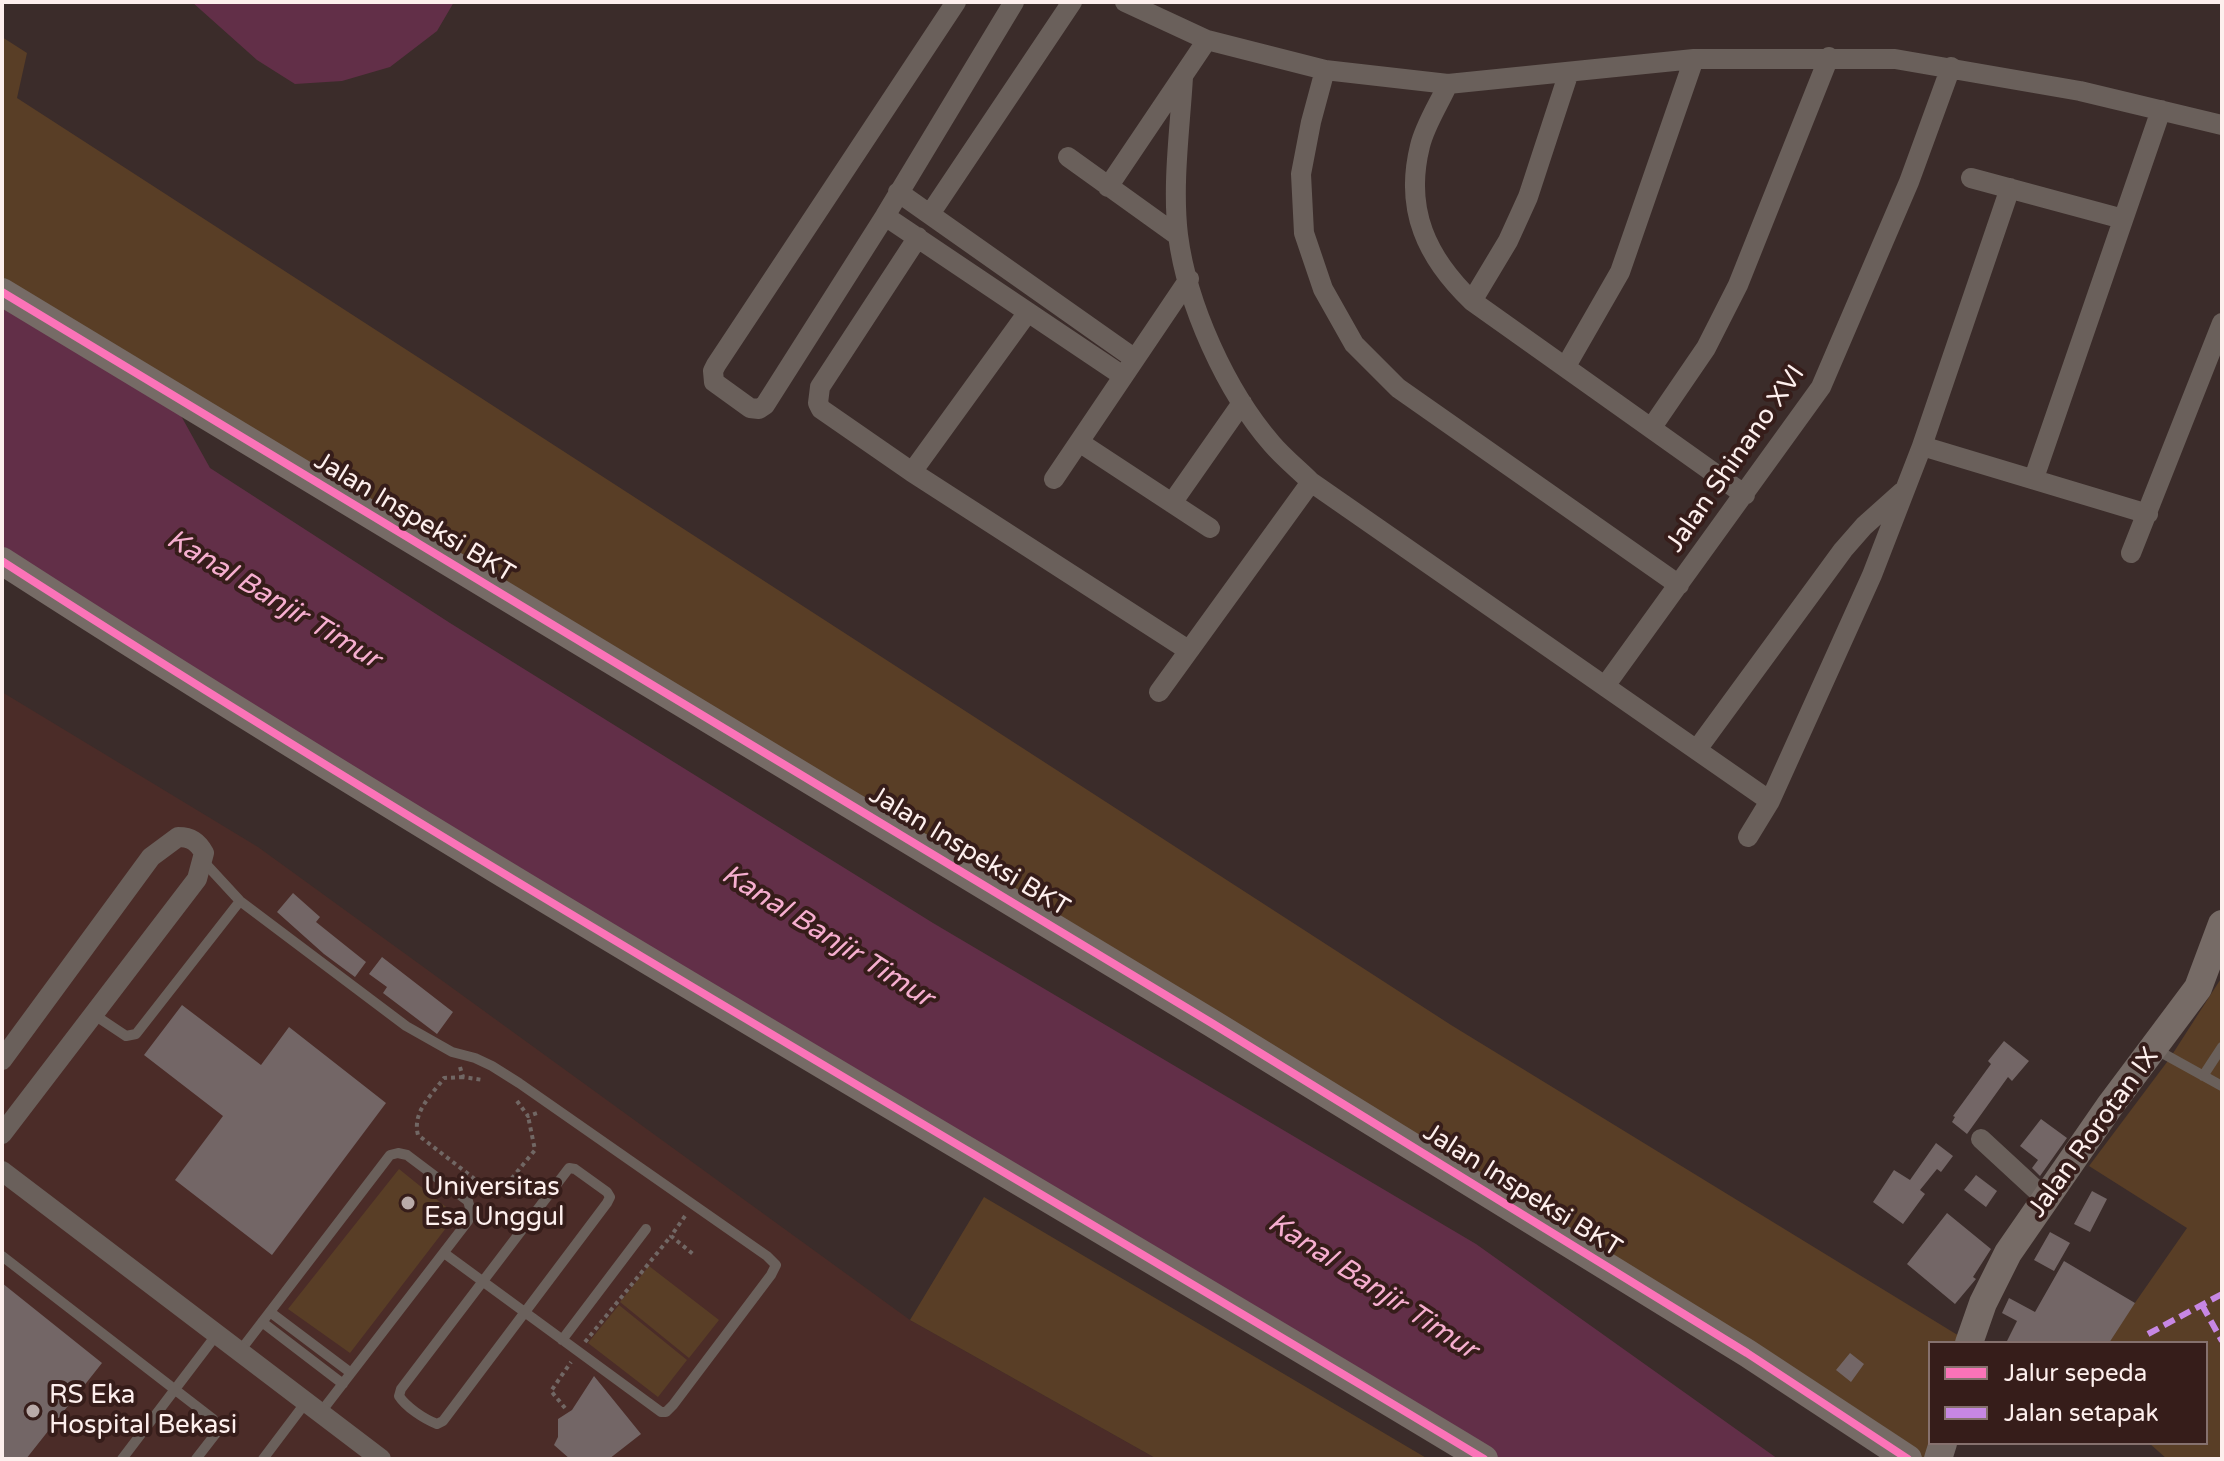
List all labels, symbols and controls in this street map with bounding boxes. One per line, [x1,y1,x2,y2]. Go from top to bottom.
street label: Jalan Shinano XVI [1660,359,1812,559]
street label: Jalan Inspeksi BKT [308,446,520,590]
water label: Kanal Banjir Timur [160,523,386,677]
street label: Jalan Inspeksi BKT [863,780,1075,924]
water label: Kanal Banjir Timur [715,858,939,1016]
street label: Jalan Rorotan IX [2022,1042,2166,1224]
street label: Jalan Inspeksi BKT [1417,1117,1627,1265]
place label: Universitas Esa Unggul [424,1172,564,1234]
marker: Universitas Esa Unggul [399,1194,417,1212]
water label: Kanal Banjir Timur [1261,1207,1483,1367]
legend [1928,1341,2208,1445]
text: Jalur sepeda [2004,1359,2147,1388]
place label: RS Eka Hospital Bekasi [49,1380,237,1442]
text: Jalan setapak [2004,1399,2158,1428]
marker: RS Eka Hospital Bekasi [24,1402,42,1420]

